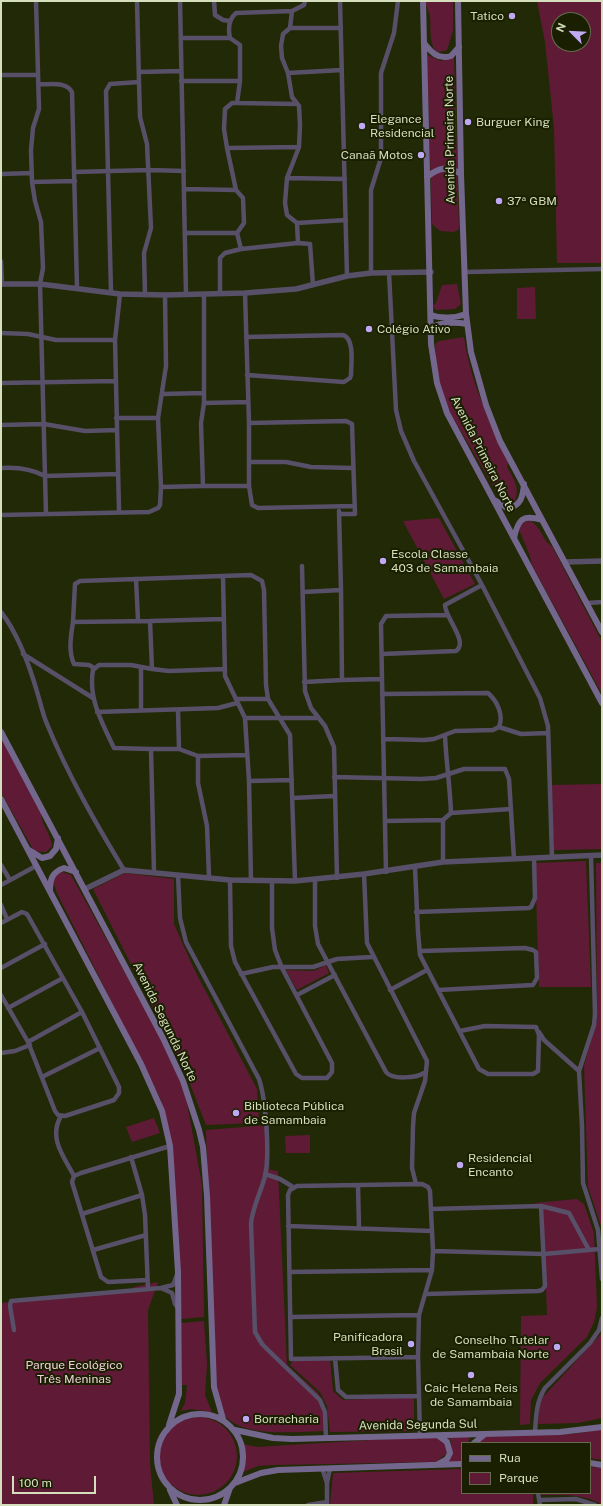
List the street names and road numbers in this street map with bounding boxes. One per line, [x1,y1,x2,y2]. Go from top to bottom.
street label: Avenida Primeira Norte [442,76,458,204]
street label: Avenida Primeira Norte [447,394,519,514]
street label: Avenida Segunda Norte [130,960,200,1084]
street label: Avenida Segunda Sul [359,1417,477,1433]

